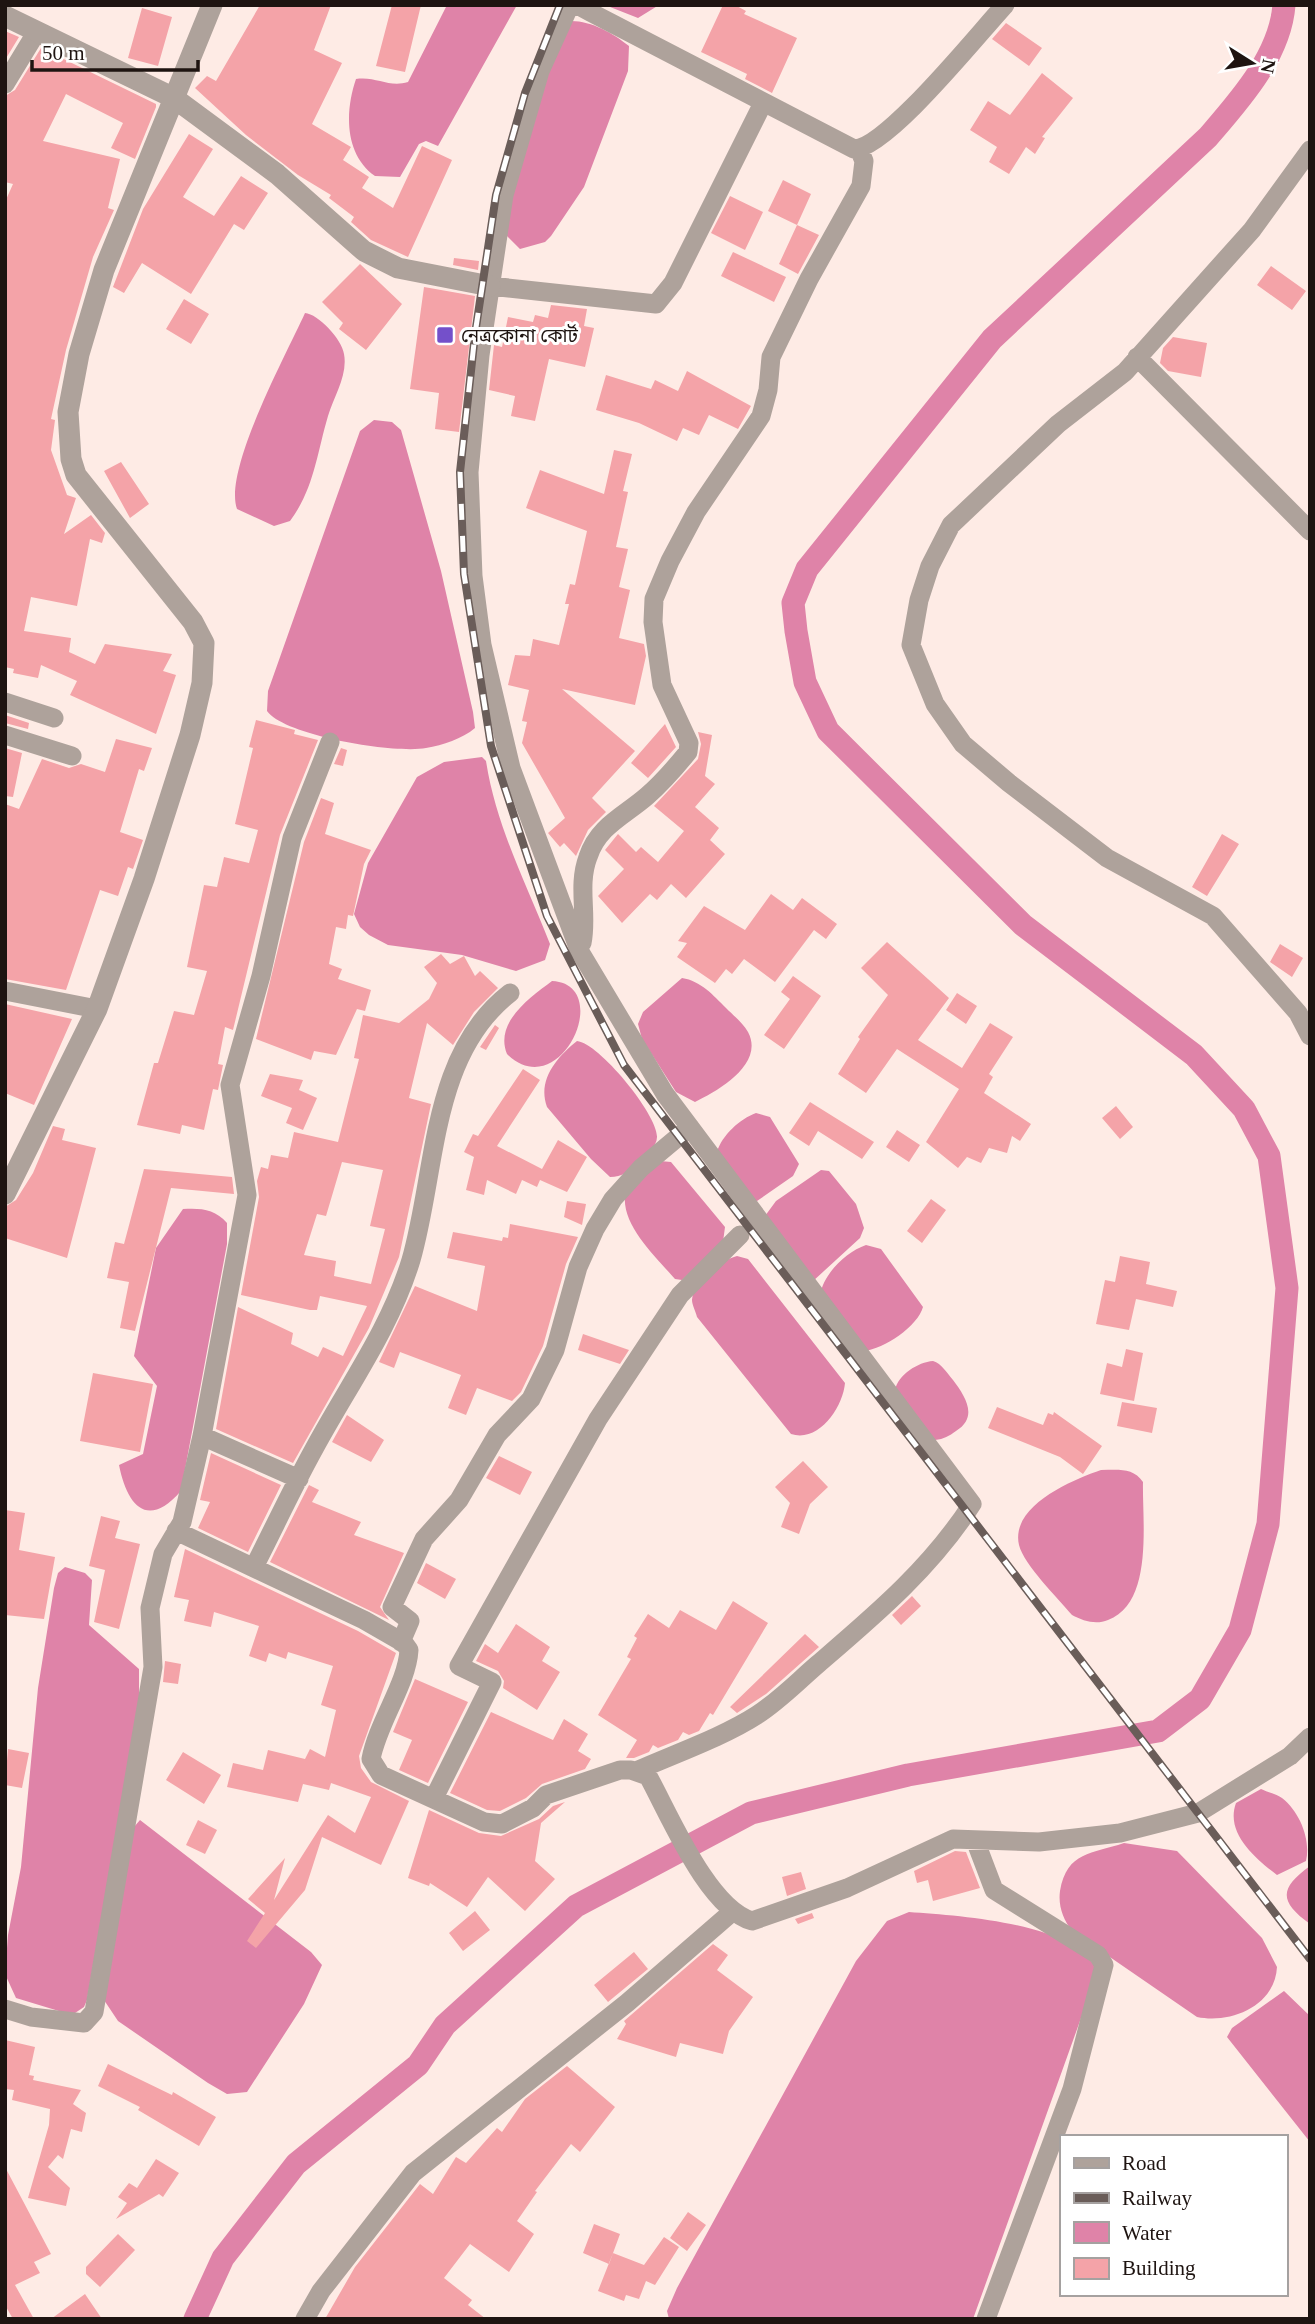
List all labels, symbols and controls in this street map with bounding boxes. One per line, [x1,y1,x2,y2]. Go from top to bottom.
scale bar [32,28,198,72]
north arrow [1217,28,1287,98]
text: 50 m [42,41,85,65]
text: N [1257,57,1280,75]
place label: নেত্রকোনা কোর্ট [461,324,579,346]
marker: নেত্রকোনা কোর্ট [435,325,455,345]
legend [1060,2135,1287,2296]
text: Road [1122,2151,1167,2175]
text: Railway [1122,2186,1192,2210]
text: Water [1122,2221,1172,2245]
text: Building [1122,2256,1196,2280]

